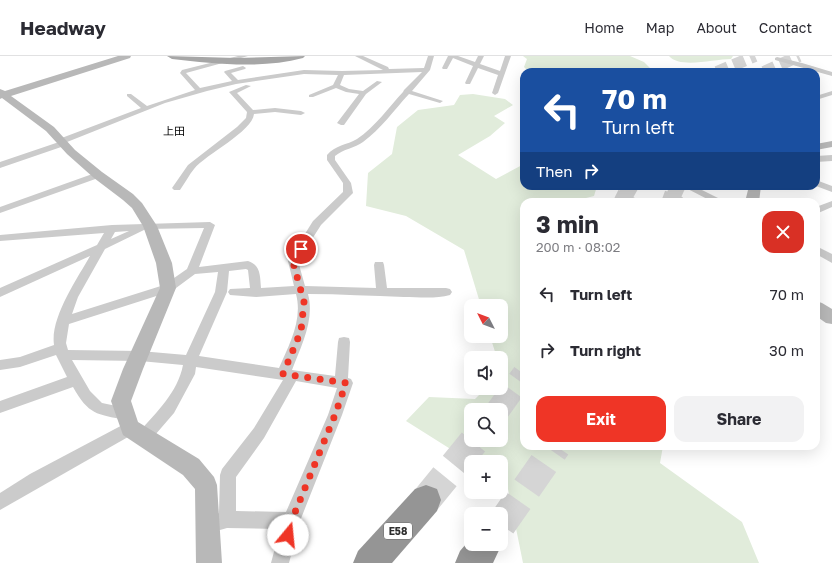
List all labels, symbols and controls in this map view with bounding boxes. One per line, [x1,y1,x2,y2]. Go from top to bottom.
text: Headway [20,16,106,39]
text: Home [584,19,624,36]
text: Map [646,19,674,36]
text: About [696,19,737,36]
text: Contact [759,19,812,36]
text: 70 m [602,82,667,115]
icon: left [536,84,588,136]
text: Turn left [602,116,675,138]
district label: 上田 [163,124,185,137]
icon: right [580,160,602,182]
text: Then [536,162,572,180]
text: 3 min [536,209,599,238]
button: close [762,211,804,253]
pin [284,232,318,266]
icon: arrive [290,238,312,260]
text: 200 m · 08:02 [536,239,620,255]
icon: left [536,283,558,305]
text: Turn left [570,285,632,303]
text: 70 m [770,285,804,303]
north arrow [464,299,508,343]
map controls [464,299,508,551]
icon: right [536,339,558,361]
text: Turn right [570,341,641,359]
text: 30 m [769,341,804,359]
button: sound [464,351,508,395]
button: Exit [536,396,666,442]
button: Share [674,396,804,442]
button: search [464,403,508,447]
button: + [464,455,508,499]
button: − [464,507,508,551]
position arrow [267,514,309,556]
road number: E58 [384,523,412,539]

